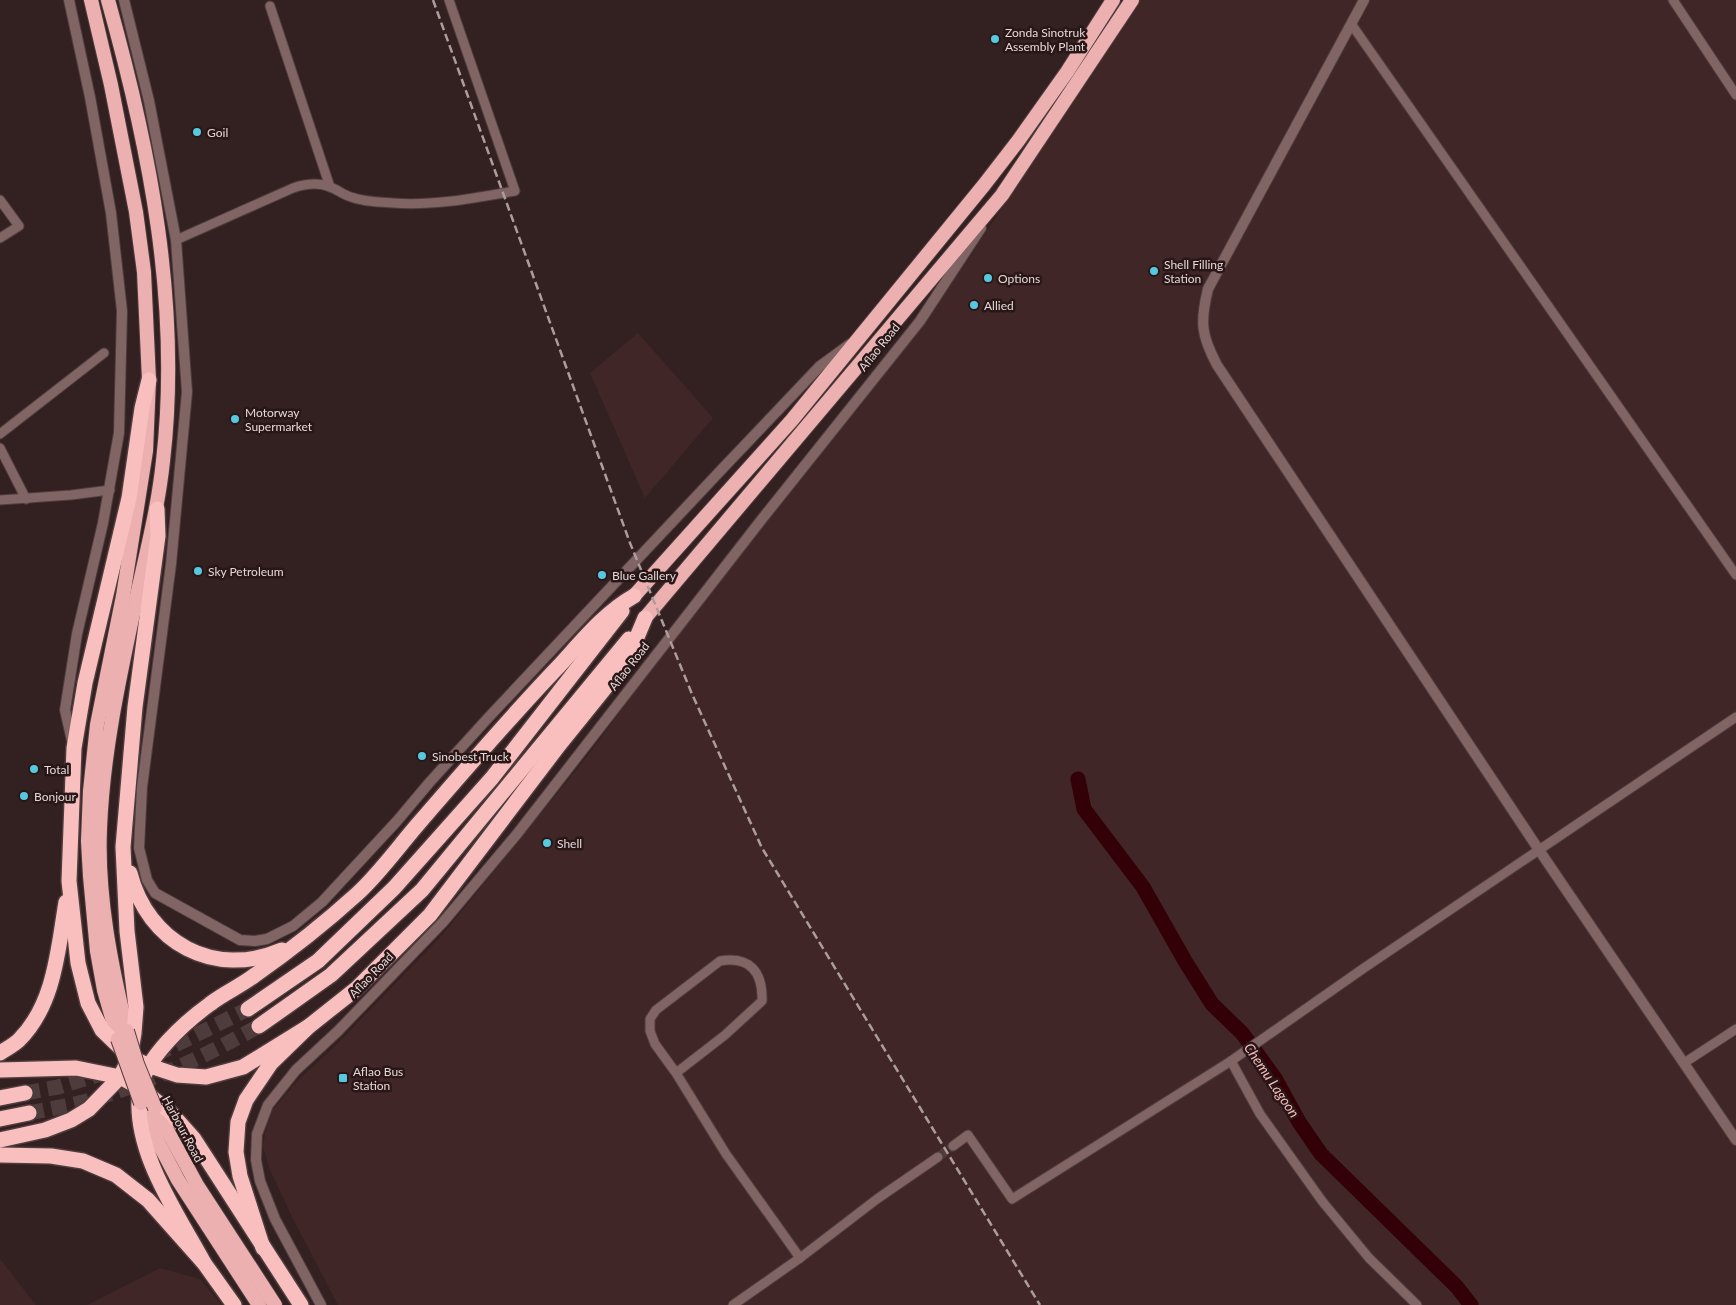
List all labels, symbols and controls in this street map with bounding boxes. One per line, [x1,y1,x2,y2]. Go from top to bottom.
place label: Zonda Sinotruk Assembly Plant [1005,25,1086,54]
marker: Zonda Sinotruk Assembly Plant [989,33,1001,45]
place label: Goil [207,125,228,140]
marker: Goil [191,126,203,138]
place label: Shell Filling Station [1164,257,1223,286]
marker: Shell Filling Station [1148,265,1160,277]
place label: Options [998,271,1040,286]
marker: Options [982,272,994,284]
place label: Allied [984,298,1014,313]
marker: Allied [968,299,980,311]
street label: Aflao Road [855,320,903,374]
place label: Motorway Supermarket [245,405,313,434]
marker: Motorway Supermarket [229,413,241,425]
place label: Sky Petroleum [208,564,284,579]
marker: Sky Petroleum [192,565,204,577]
place label: Blue Gallery [612,568,677,583]
marker: Blue Gallery [596,569,608,581]
street label: Aflao Road [605,639,653,693]
place label: Sinobest Truck [432,749,510,764]
marker: Sinobest Truck [416,750,428,762]
place label: Total [44,762,69,777]
marker: Total [28,763,40,775]
place label: Bonjour [34,789,77,804]
marker: Bonjour [18,790,30,802]
place label: Shell [557,836,582,851]
marker: Shell [541,837,553,849]
street label: Aflao Road [346,949,396,1001]
water label: Chemu Lagoon [1241,1039,1303,1121]
place label: Aflao Bus Station [353,1064,403,1093]
marker: Aflao Bus Station [337,1072,349,1084]
street label: Harbour Road [159,1093,207,1165]

